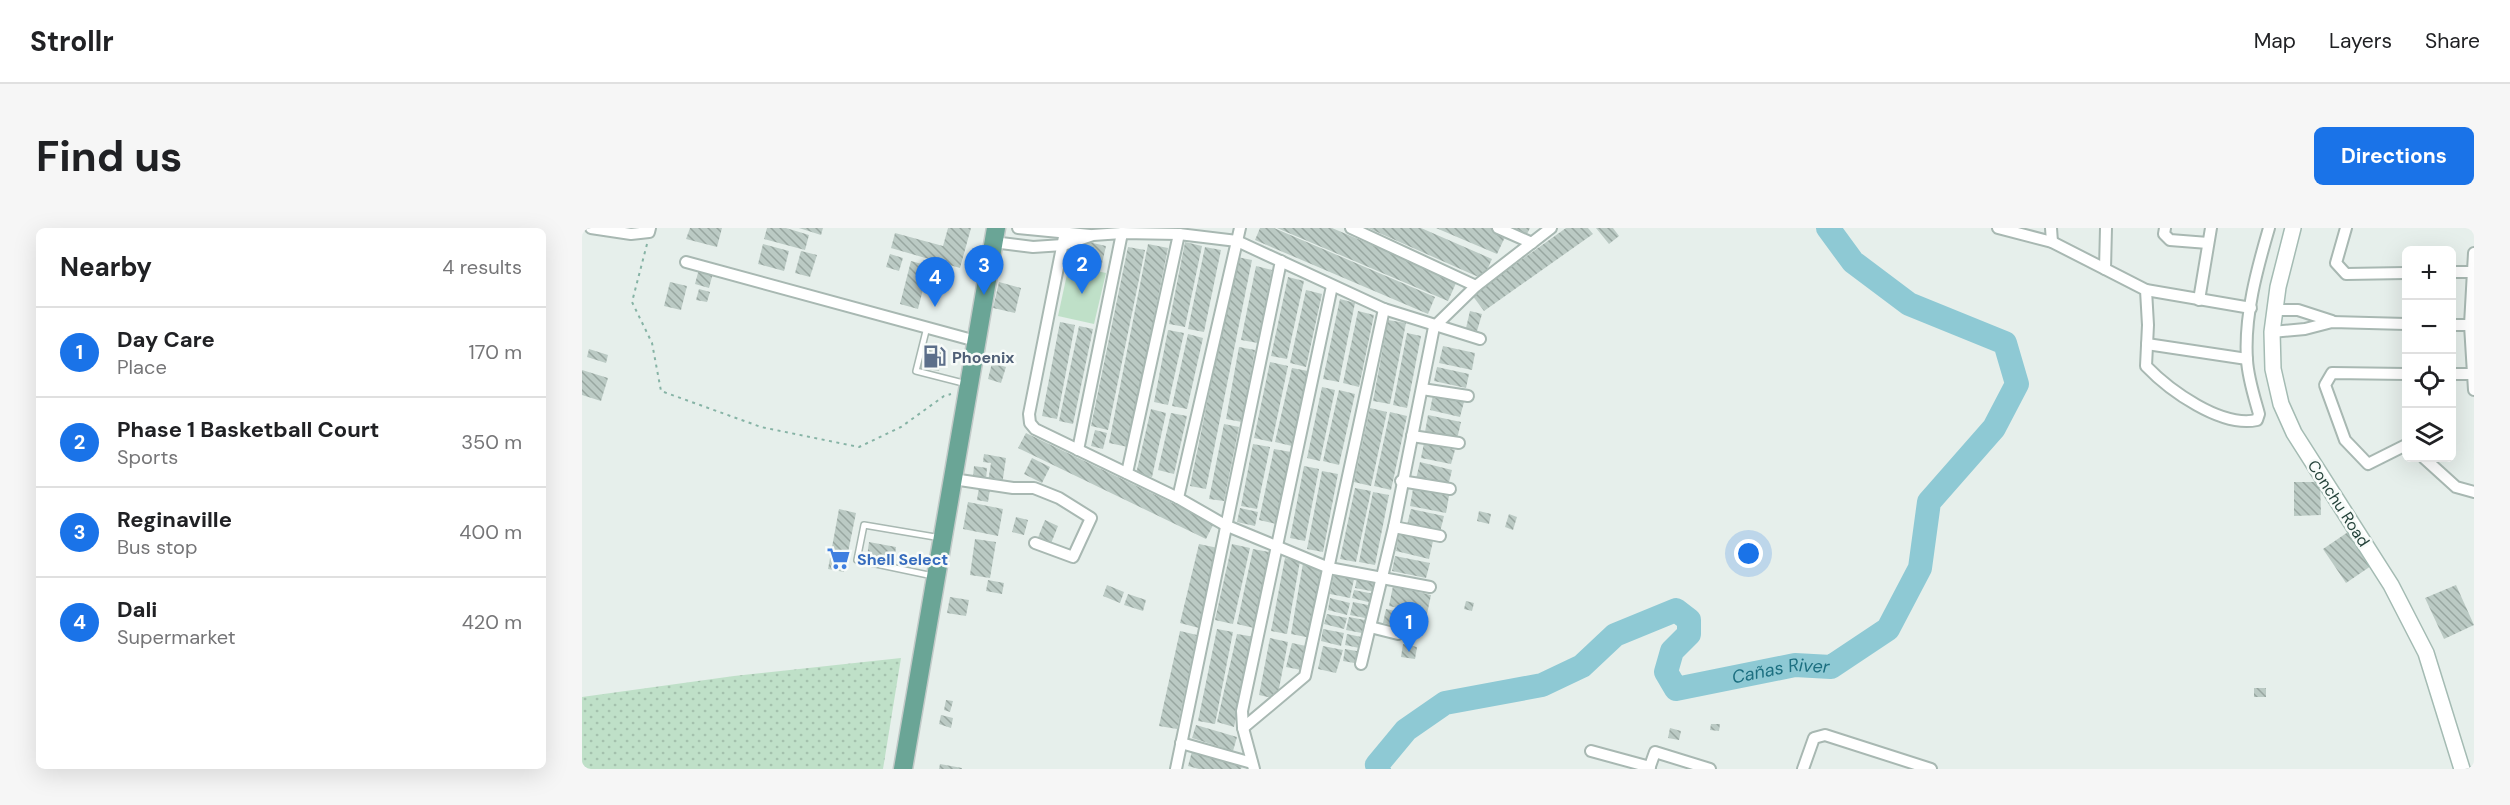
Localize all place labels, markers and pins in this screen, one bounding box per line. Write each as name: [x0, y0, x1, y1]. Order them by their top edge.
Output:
pin: 2: [1062, 244, 1102, 294]
pin: 3: [964, 245, 1004, 295]
pin: 4: [916, 257, 954, 307]
fuel station icon: Phoenix: [921, 344, 947, 370]
place label: Phoenix: [952, 347, 1015, 368]
supermarket icon: Shell Select: [826, 546, 852, 572]
place label: Shell Select: [857, 549, 948, 570]
pin: 1: [1390, 602, 1428, 652]

